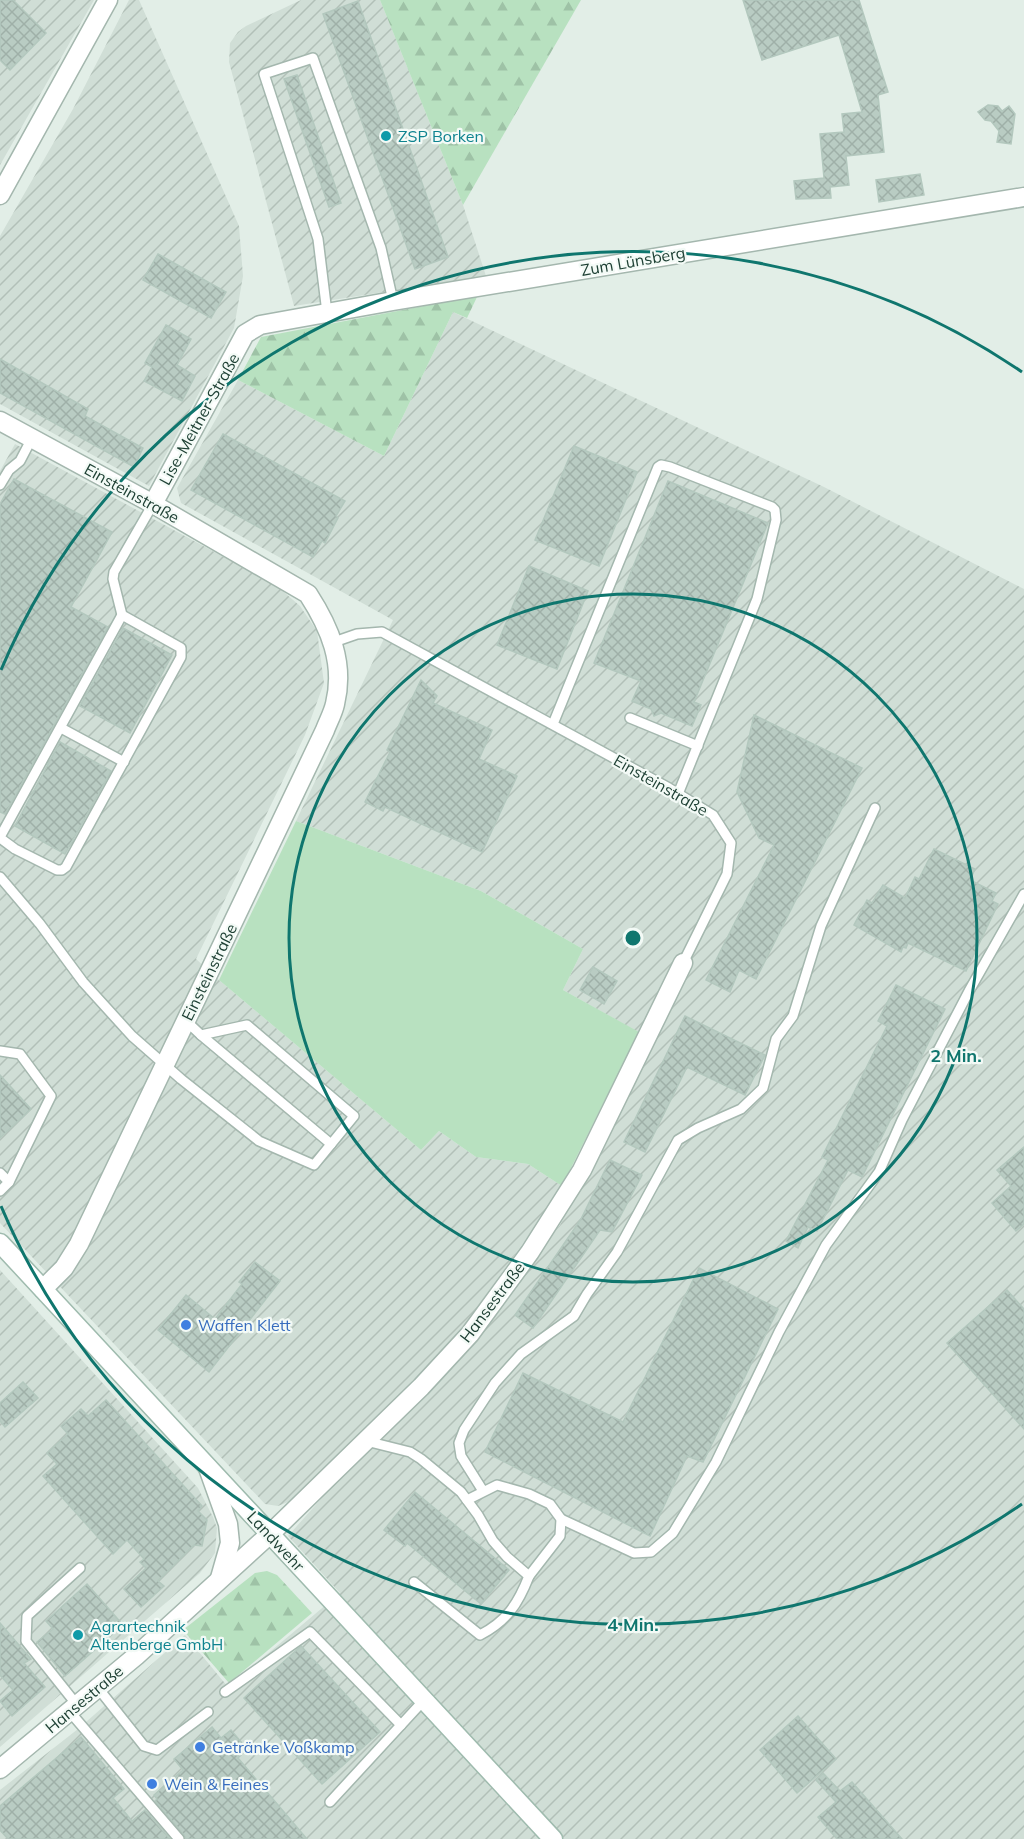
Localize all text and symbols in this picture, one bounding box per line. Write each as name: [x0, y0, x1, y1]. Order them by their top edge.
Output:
place label: ZSP Borken: [398, 126, 484, 146]
marker: ZSP Borken: [379, 129, 393, 143]
street label: Zum Lünsberg: [579, 242, 687, 280]
street label: Lise-Meitner-Straße: [154, 350, 244, 488]
street label: Einsteinstraße: [81, 459, 183, 527]
street label: Einsteinstraße: [610, 750, 712, 820]
street label: Einsteinstraße: [177, 920, 241, 1024]
centre of rings: [623, 928, 643, 948]
text: 2 Min.: [930, 1044, 982, 1067]
street label: Hansestraße: [455, 1258, 529, 1346]
place label: Waffen Klett: [198, 1315, 291, 1335]
marker: Waffen Klett: [179, 1318, 193, 1332]
street label: Landwehr: [243, 1507, 309, 1575]
text: 4 Min.: [607, 1613, 659, 1636]
place label: Agrartechnik Altenberge GmbH: [90, 1616, 223, 1654]
marker: Agrartechnik Altenberge GmbH: [71, 1628, 85, 1642]
street label: Hansestraße: [41, 1661, 127, 1737]
place label: Getränke Voßkamp: [212, 1737, 355, 1757]
marker: Getränke Voßkamp: [193, 1740, 207, 1754]
place label: Wein & Feines: [164, 1774, 269, 1794]
marker: Wein & Feines: [145, 1777, 159, 1791]

